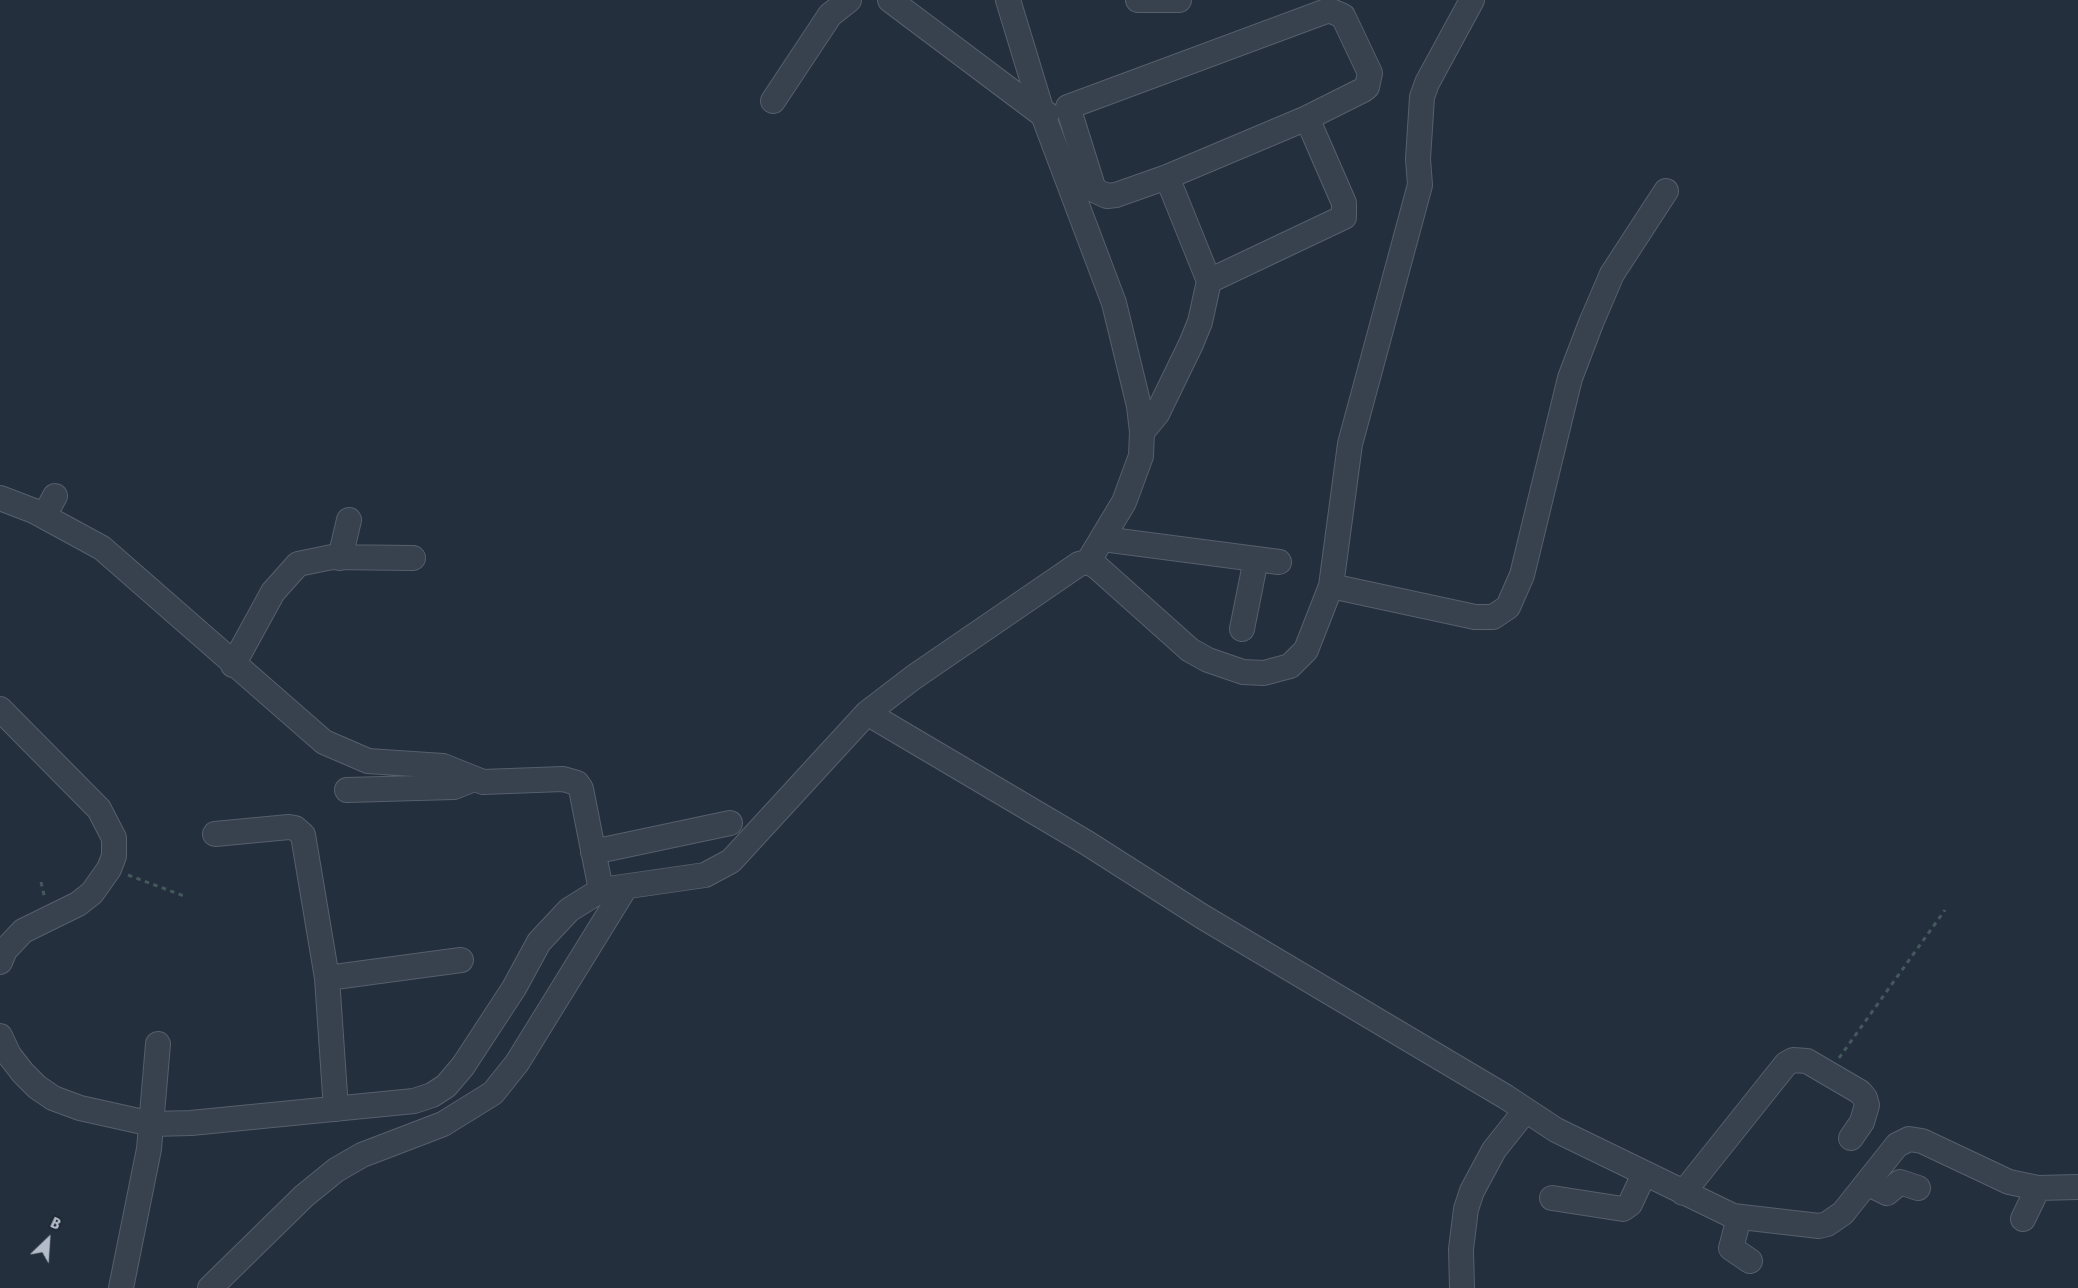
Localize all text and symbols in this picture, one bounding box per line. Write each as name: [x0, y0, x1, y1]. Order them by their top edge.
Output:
north arrow: [18, 1210, 78, 1270]
text: B: [48, 1213, 64, 1234]

